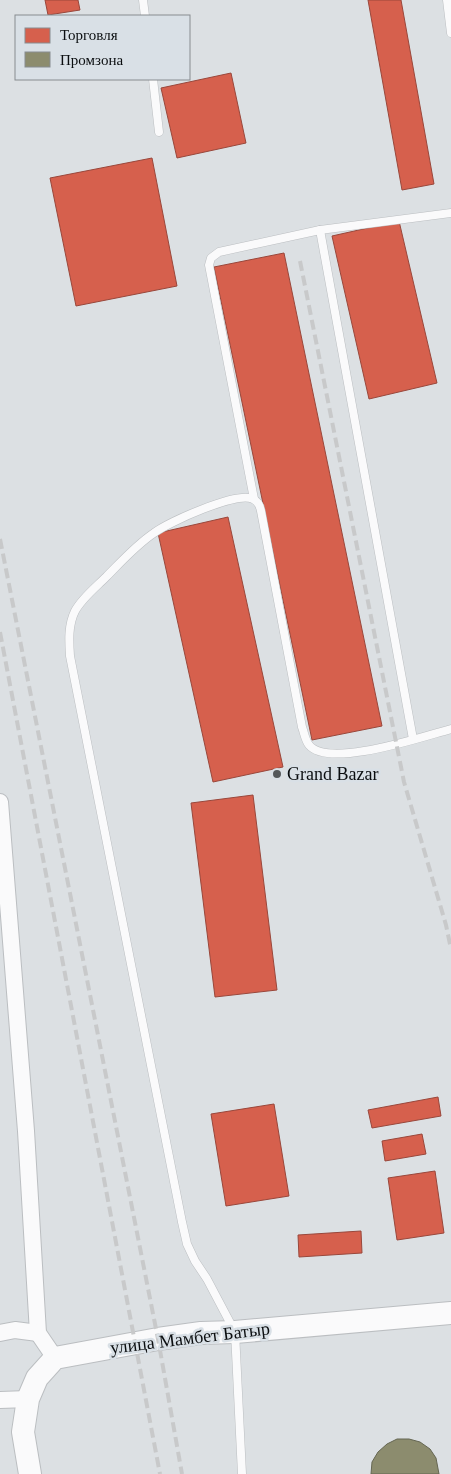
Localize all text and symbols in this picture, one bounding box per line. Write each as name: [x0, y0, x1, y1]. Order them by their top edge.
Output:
legend: [15, 15, 190, 80]
text: Торговля: [60, 27, 118, 43]
text: Промзона: [60, 52, 123, 68]
place label: Grand Bazar: [287, 764, 378, 784]
marker: Grand Bazar: [271, 768, 283, 780]
street label: улица Мамбет Батыр: [109, 1318, 271, 1358]

